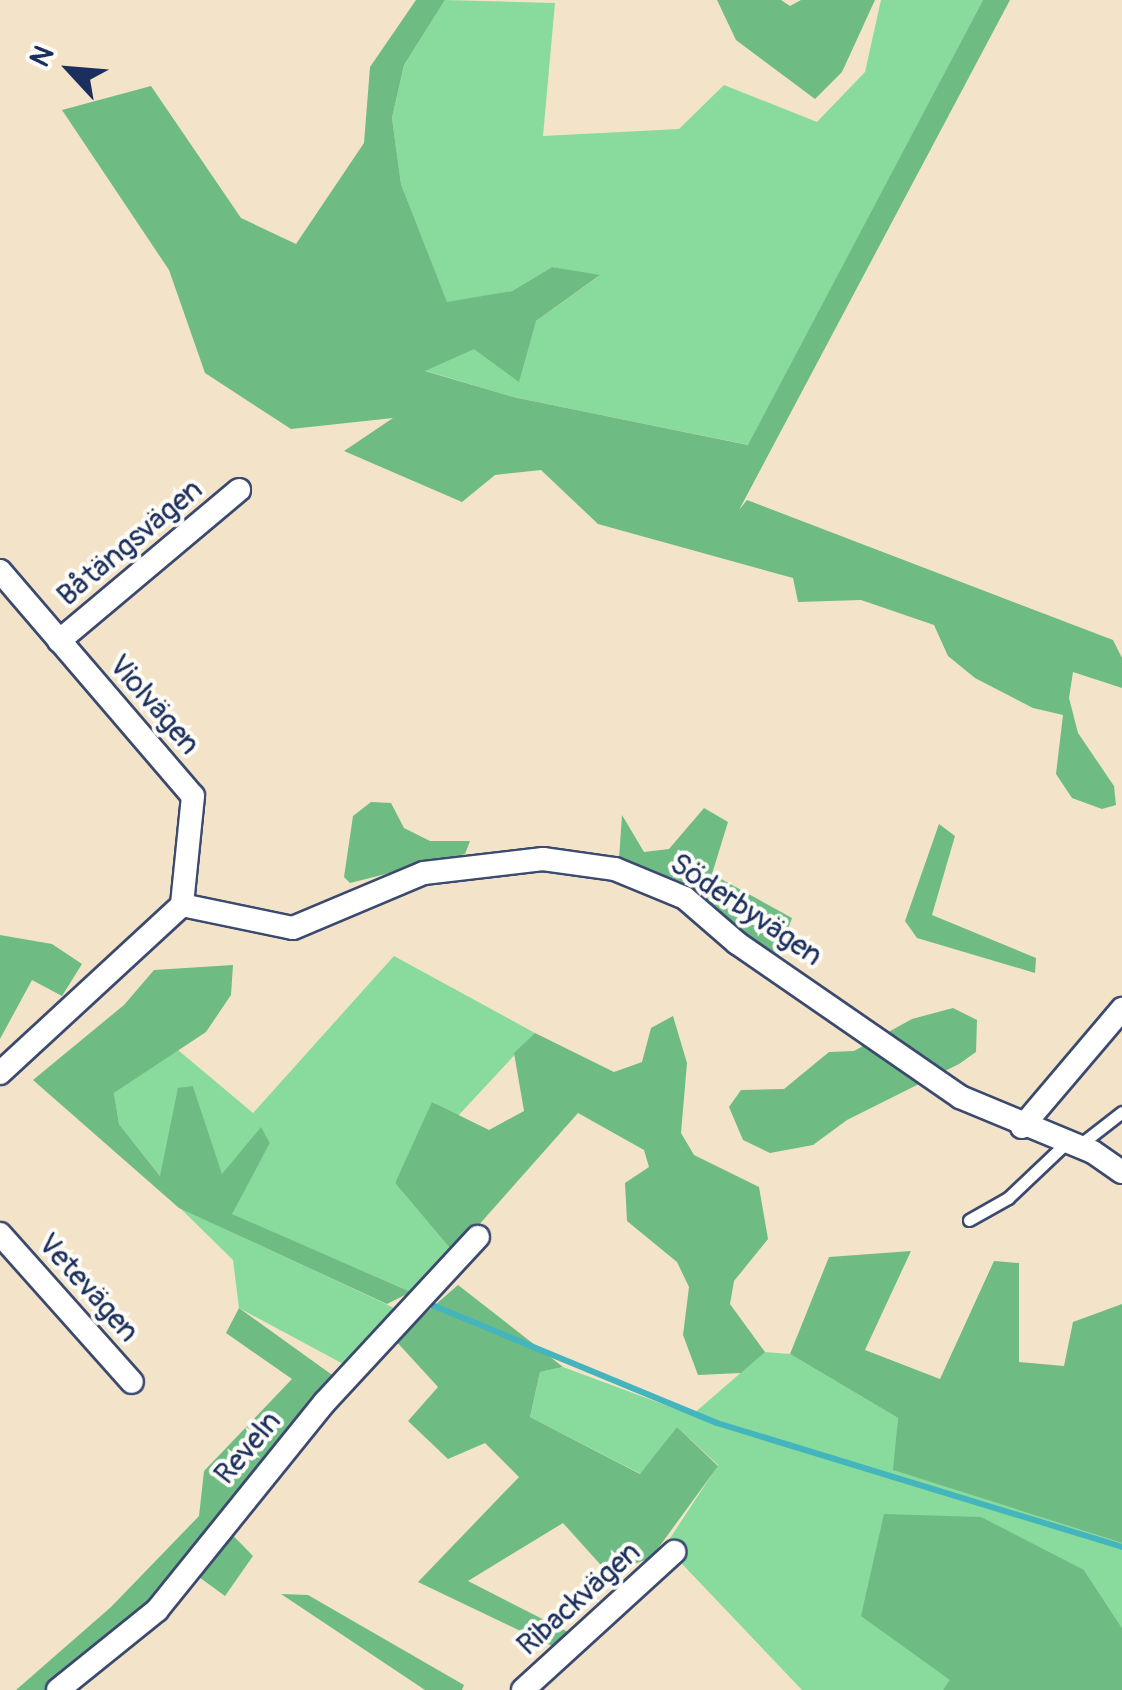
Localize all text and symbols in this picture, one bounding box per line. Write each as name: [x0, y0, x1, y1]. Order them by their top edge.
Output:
north arrow: [20, 20, 120, 120]
text: N: [23, 40, 62, 73]
street label: Båtängsvägen: [50, 472, 210, 614]
street label: Violvägen: [101, 648, 207, 762]
street label: Söderbyvägen: [663, 846, 829, 974]
street label: Vetevägen: [30, 1226, 146, 1350]
street label: Reveln: [207, 1404, 289, 1492]
street label: Ribackvägen: [510, 1534, 648, 1664]

